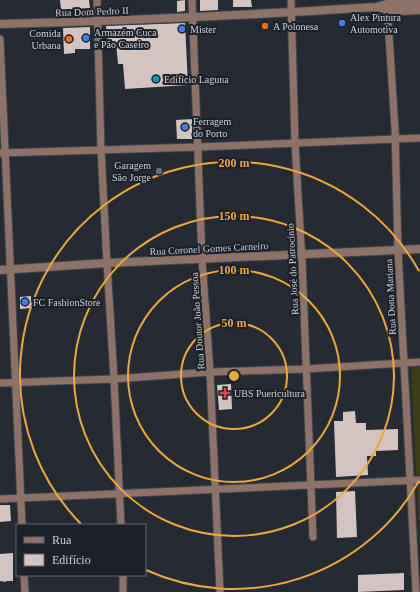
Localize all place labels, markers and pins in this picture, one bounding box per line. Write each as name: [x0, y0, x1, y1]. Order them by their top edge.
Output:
place label: Alex Pintura Automotiva: [350, 12, 401, 35]
marker: Alex Pintura Automotiva: [337, 18, 347, 28]
marker: A Polonesa: [260, 21, 270, 31]
place label: A Polonesa: [273, 21, 319, 32]
marker: Mister: [177, 24, 187, 34]
place label: Mister: [190, 24, 217, 35]
place label: Armazém Cuca e Pão Caseiro: [94, 27, 157, 50]
place label: Comida Urbana: [29, 28, 62, 51]
marker: Armazém Cuca e Pão Caseiro: [81, 33, 91, 43]
marker: Comida Urbana: [64, 34, 74, 44]
marker: Edifício Laguna: [151, 74, 161, 84]
place label: Edifício Laguna: [164, 74, 229, 85]
place label: Ferragem do Porto: [193, 116, 232, 139]
marker: Ferragem do Porto: [180, 122, 190, 132]
place label: Garagem São Jorge: [112, 160, 152, 183]
marker: Garagem São Jorge: [154, 166, 164, 176]
marker: FC FashionStore: [20, 297, 30, 307]
place label: FC FashionStore: [33, 297, 101, 308]
centre of rings: [227, 369, 241, 383]
marker: UBS Puericultura: [219, 387, 231, 399]
place label: UBS Puericultura: [234, 388, 305, 399]

